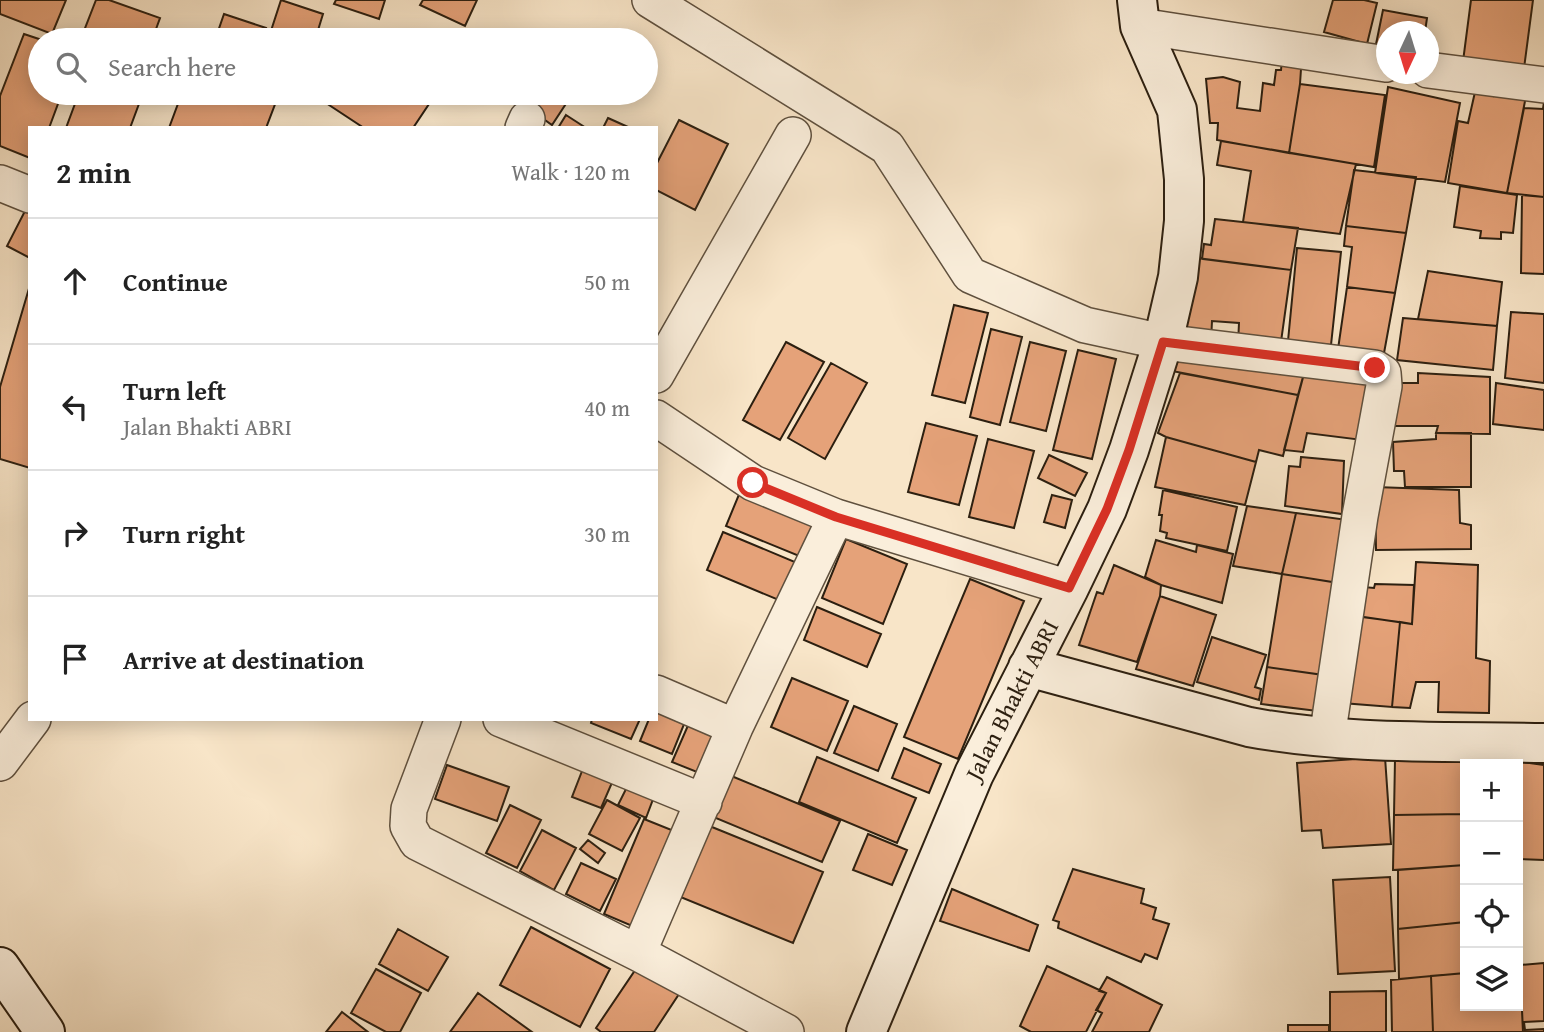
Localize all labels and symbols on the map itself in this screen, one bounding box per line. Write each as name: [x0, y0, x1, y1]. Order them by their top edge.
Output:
north arrow: [1376, 21, 1439, 84]
route end: [1359, 352, 1390, 383]
route start: [737, 467, 768, 498]
street label: Jalan Bhakti ABRI: [955, 613, 1067, 789]

